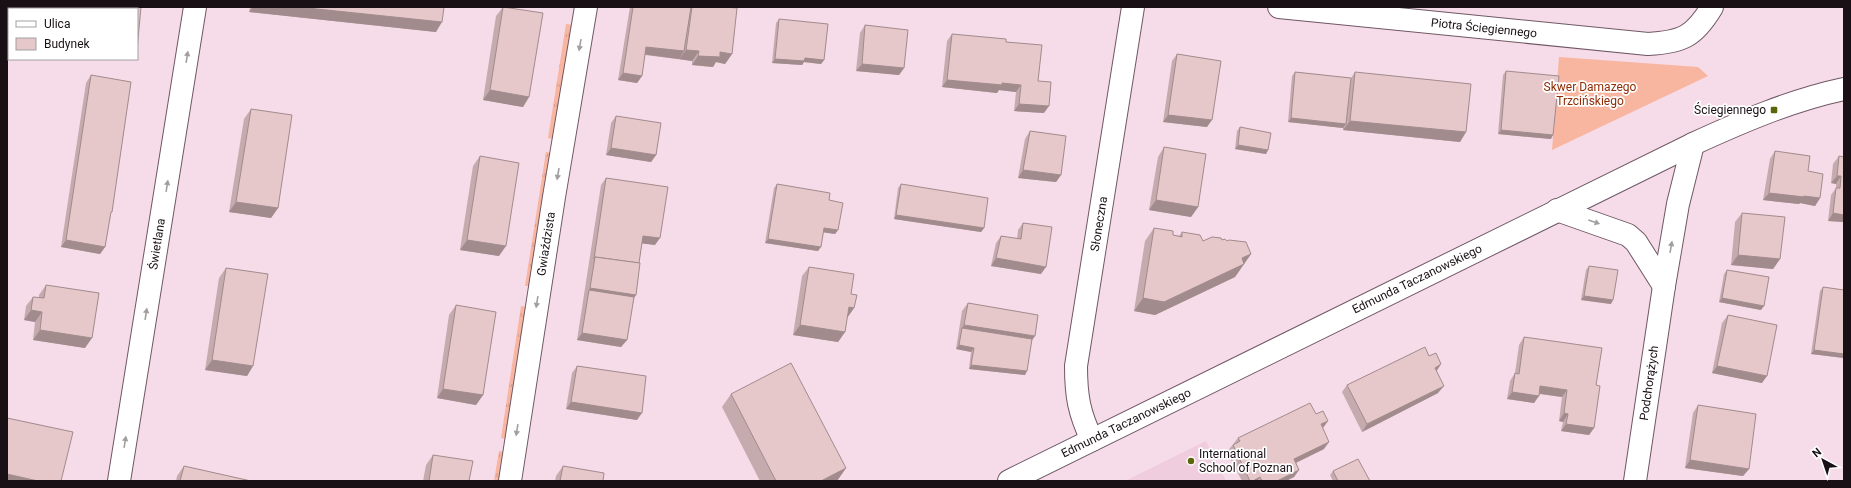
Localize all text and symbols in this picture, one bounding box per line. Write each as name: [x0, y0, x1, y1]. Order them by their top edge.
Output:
legend: [8, 8, 138, 60]
street label: Piotra Ściegiennego: [1430, 14, 1538, 41]
text: Ulica: [44, 17, 70, 31]
text: Budynek: [44, 37, 91, 51]
one-way arrow: [577, 39, 583, 52]
one-way arrow: [184, 51, 190, 64]
park label: Skwer Damazego Trzcińskiego: [1544, 80, 1637, 108]
place label: Ściegiennego: [1694, 102, 1766, 117]
marker: Ściegiennego: [1769, 105, 1779, 115]
one-way arrow: [555, 167, 561, 180]
one-way arrow: [164, 180, 170, 192]
street label: Słoneczna: [1088, 195, 1110, 253]
street label: Gwiaździsta: [534, 211, 558, 277]
street label: Świetlana: [145, 217, 168, 271]
one-way arrow: [1589, 220, 1601, 226]
street label: Edmunda Taczanowskiego: [1350, 241, 1484, 317]
one-way arrow: [1668, 241, 1674, 253]
one-way arrow: [534, 296, 540, 308]
one-way arrow: [143, 308, 149, 320]
street label: Podchorążych: [1637, 345, 1661, 421]
street label: Edmunda Taczanowskiego: [1059, 385, 1193, 461]
one-way arrow: [514, 424, 520, 436]
one-way arrow: [122, 436, 128, 449]
north arrow: [1803, 440, 1843, 480]
text: N: [1810, 445, 1824, 460]
place label: International School of Poznan: [1199, 447, 1293, 475]
marker: International School of Poznan: [1186, 456, 1196, 466]

